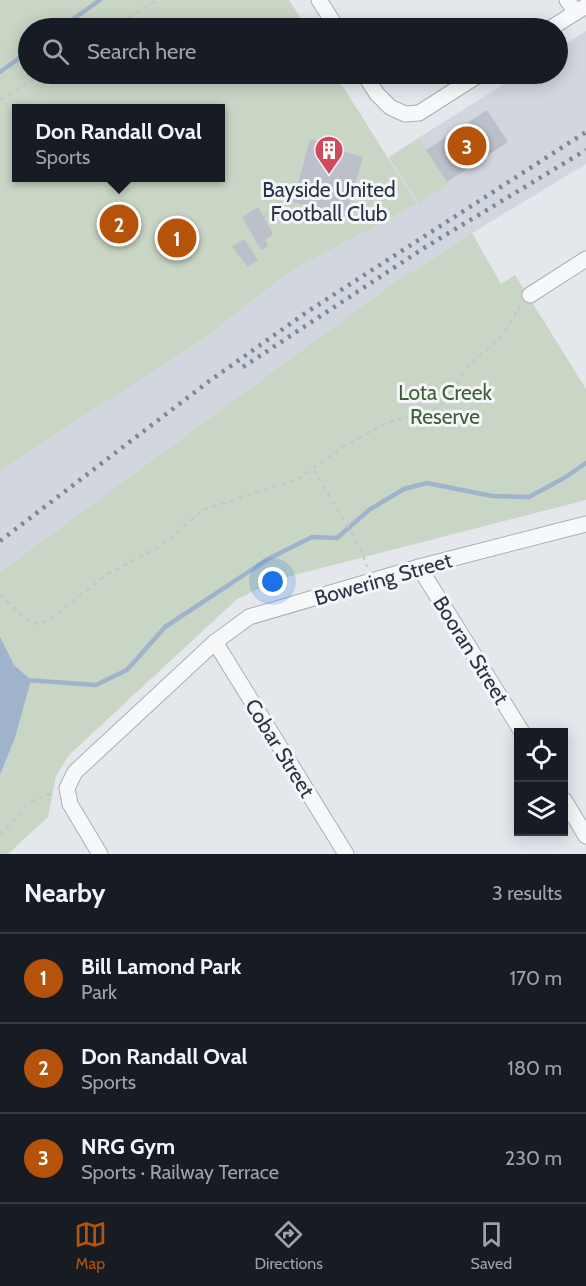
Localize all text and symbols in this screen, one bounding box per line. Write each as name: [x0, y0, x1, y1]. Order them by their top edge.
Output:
search box: [18, 18, 568, 84]
icon: search: [39, 35, 72, 68]
text: Search here: [87, 38, 196, 65]
popup: [12, 104, 225, 182]
text: Don Randall Oval: [35, 118, 202, 145]
pin: 3: [448, 124, 486, 168]
building icon: Bayside United Football Club: [313, 134, 345, 176]
text: Sports: [35, 145, 90, 169]
place label: Bayside United Football Club: [262, 177, 396, 226]
pin: 2: [100, 202, 138, 246]
pin: 1: [158, 216, 196, 260]
park label: Lota Creek Reserve: [398, 380, 492, 429]
street label: Bowering Street: [311, 547, 455, 611]
your location: [258, 567, 287, 596]
street label: Booran Street: [428, 591, 514, 709]
street label: Cobar Street: [240, 694, 320, 802]
map controls: [514, 728, 568, 836]
button: locate: [514, 728, 568, 782]
button: layers: [514, 782, 568, 836]
text: Nearby: [24, 877, 105, 909]
text: 3 results: [492, 881, 562, 905]
text: Bill Lamond Park: [81, 953, 241, 980]
text: 1: [40, 966, 47, 990]
text: 170 m: [510, 966, 562, 990]
text: Park: [81, 980, 117, 1004]
text: Don Randall Oval: [81, 1043, 247, 1070]
text: 2: [38, 1056, 49, 1080]
text: 180 m: [507, 1056, 562, 1080]
text: Sports: [81, 1070, 136, 1094]
text: NRG Gym: [81, 1133, 175, 1160]
text: 3: [38, 1146, 49, 1170]
text: 230 m: [505, 1146, 562, 1170]
text: Sports · Railway Terrace: [81, 1160, 279, 1184]
tab: Map: [74, 1218, 107, 1273]
tab: Directions: [255, 1218, 323, 1273]
tab: Saved: [471, 1218, 512, 1273]

